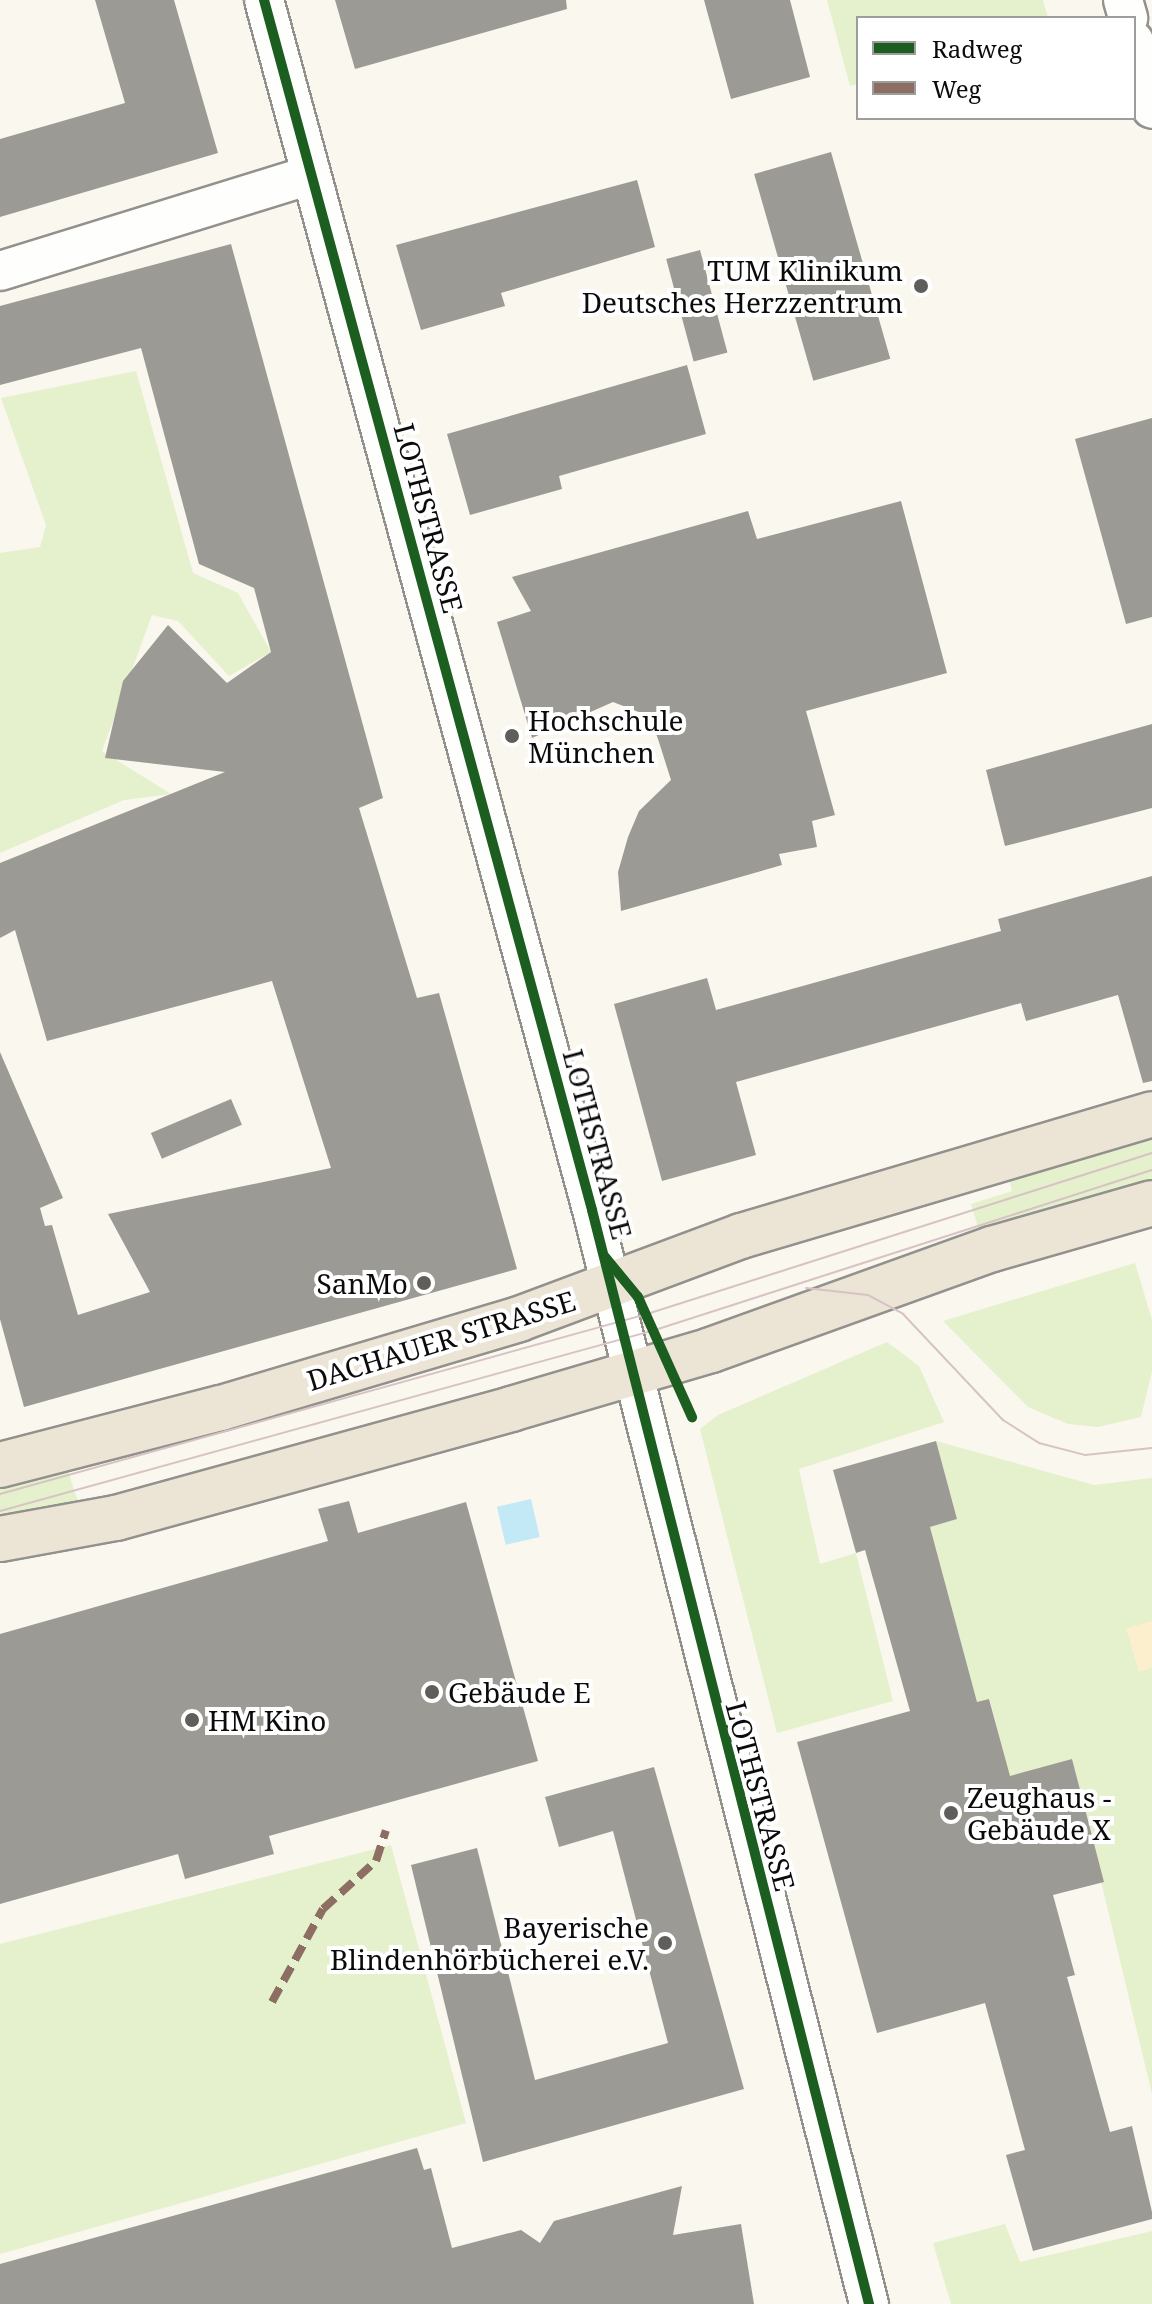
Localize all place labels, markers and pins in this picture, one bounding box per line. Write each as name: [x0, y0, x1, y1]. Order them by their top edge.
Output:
place label: TUM Klinikum Deutsches Herzzentrum: [582, 253, 903, 319]
marker: TUM Klinikum Deutsches Herzzentrum: [910, 275, 932, 297]
place label: Hochschule München: [528, 703, 684, 769]
marker: Hochschule München: [503, 727, 521, 745]
place label: SanMo: [317, 1266, 408, 1300]
marker: SanMo: [415, 1274, 433, 1292]
place label: Gebäude E: [448, 1675, 591, 1709]
marker: Gebäude E: [423, 1683, 441, 1701]
place label: HM Kino: [208, 1703, 327, 1737]
marker: HM Kino: [183, 1711, 201, 1729]
place label: Zeughaus - Gebäude X: [967, 1780, 1111, 1846]
marker: Zeughaus - Gebäude X: [942, 1804, 960, 1822]
place label: Bayerische Blindenhörbücherei e.V.: [330, 1910, 649, 1976]
marker: Bayerische Blindenhörbücherei e.V.: [656, 1934, 674, 1952]

